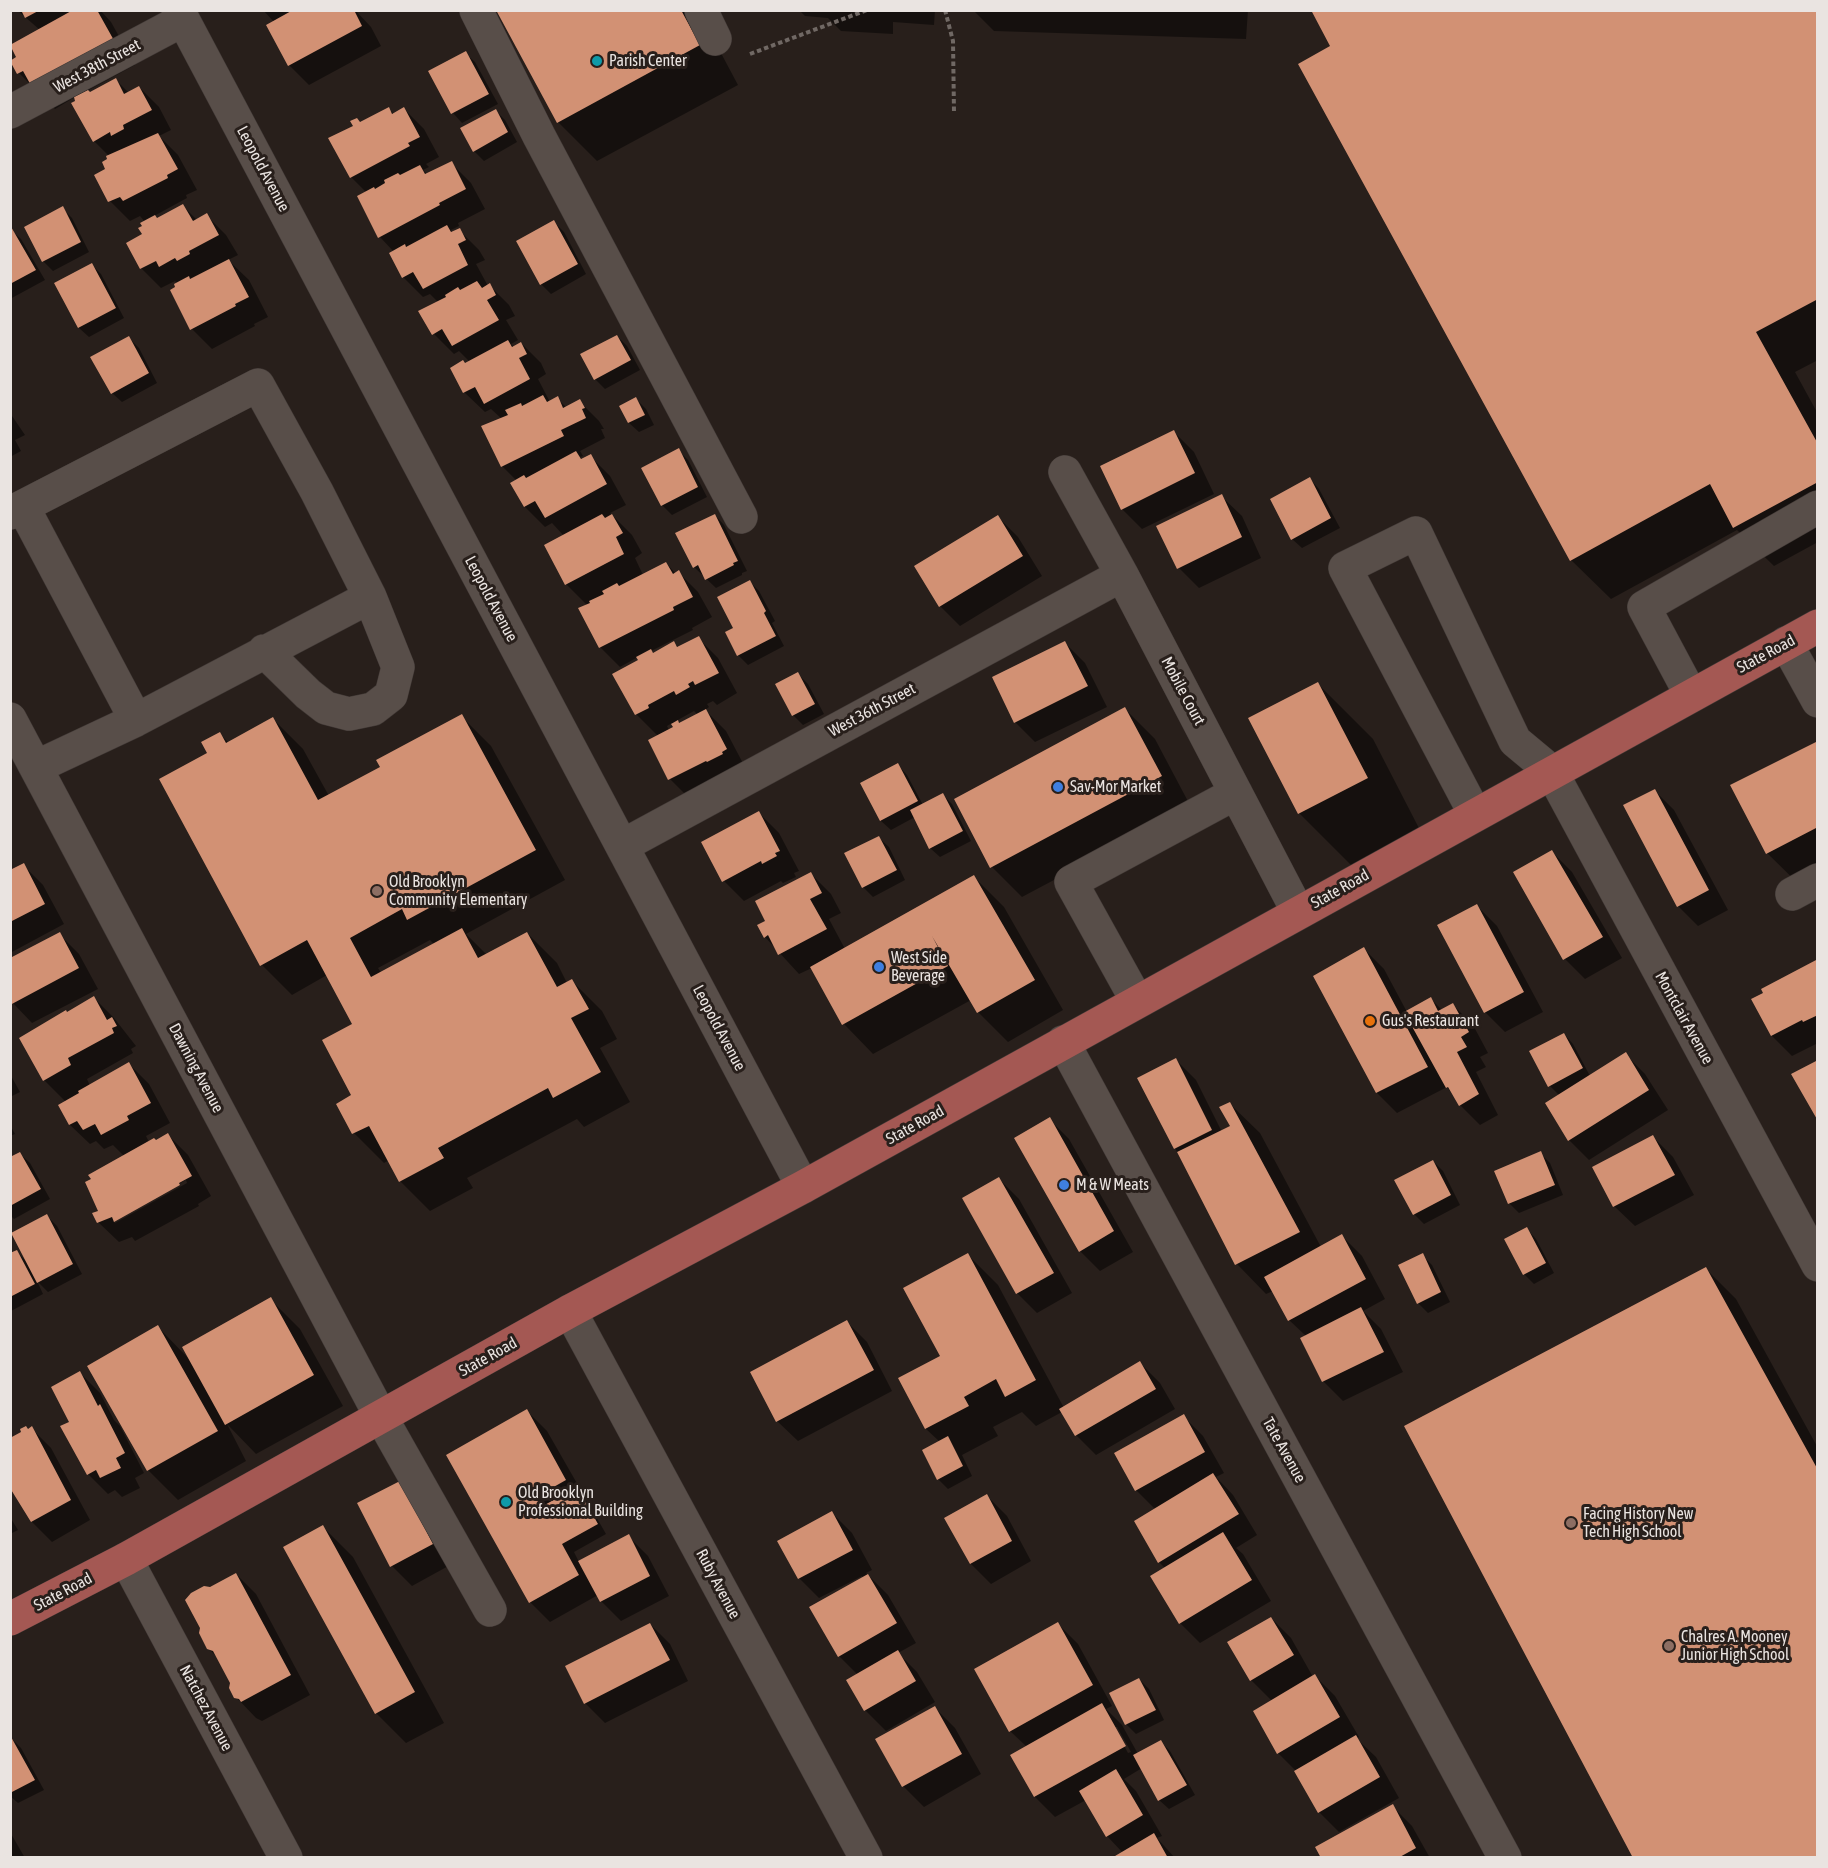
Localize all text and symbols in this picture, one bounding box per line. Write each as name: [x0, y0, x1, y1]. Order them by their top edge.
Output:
street label: West 38th Street: [50, 35, 144, 97]
place label: Parish Center: [609, 51, 687, 71]
marker: Parish Center: [590, 54, 604, 68]
street label: Leopold Avenue: [232, 123, 294, 215]
street label: Leopold Avenue: [460, 553, 522, 645]
street label: State Road: [1734, 631, 1798, 677]
street label: Mobile Court: [1157, 654, 1209, 728]
street label: West 36th Street: [825, 679, 919, 741]
place label: Sav-Mor Market: [1070, 777, 1161, 797]
marker: Sav-Mor Market: [1051, 780, 1065, 794]
street label: State Road: [1308, 865, 1372, 913]
place label: Old Brooklyn Community Elementary: [389, 872, 527, 910]
marker: Old Brooklyn Community Elementary: [370, 884, 384, 898]
place label: West Side Beverage: [891, 948, 947, 986]
marker: West Side Beverage: [872, 960, 886, 974]
street label: Montclair Avenue: [1651, 968, 1717, 1068]
street label: Leopold Avenue: [688, 982, 750, 1074]
place label: Gus's Restaurant: [1382, 1011, 1479, 1031]
marker: Gus's Restaurant: [1363, 1014, 1377, 1028]
street label: Dawning Avenue: [164, 1020, 228, 1116]
street label: State Road: [883, 1101, 947, 1149]
place label: M & W Meats: [1076, 1175, 1149, 1195]
marker: M & W Meats: [1057, 1178, 1071, 1192]
street label: State Road: [456, 1333, 520, 1381]
street label: Tate Avenue: [1258, 1414, 1310, 1486]
place label: Old Brooklyn Professional Building: [518, 1483, 643, 1521]
marker: Old Brooklyn Professional Building: [499, 1495, 513, 1509]
place label: Facing History New Tech High School: [1583, 1504, 1693, 1542]
marker: Facing History New Tech High School: [1564, 1516, 1578, 1530]
street label: Ruby Avenue: [692, 1546, 744, 1622]
street label: State Road: [31, 1569, 95, 1615]
place label: Chalres A. Mooney Junior High School: [1681, 1627, 1789, 1665]
marker: Chalres A. Mooney Junior High School: [1662, 1639, 1676, 1653]
street label: Natchez Avenue: [175, 1662, 237, 1754]

